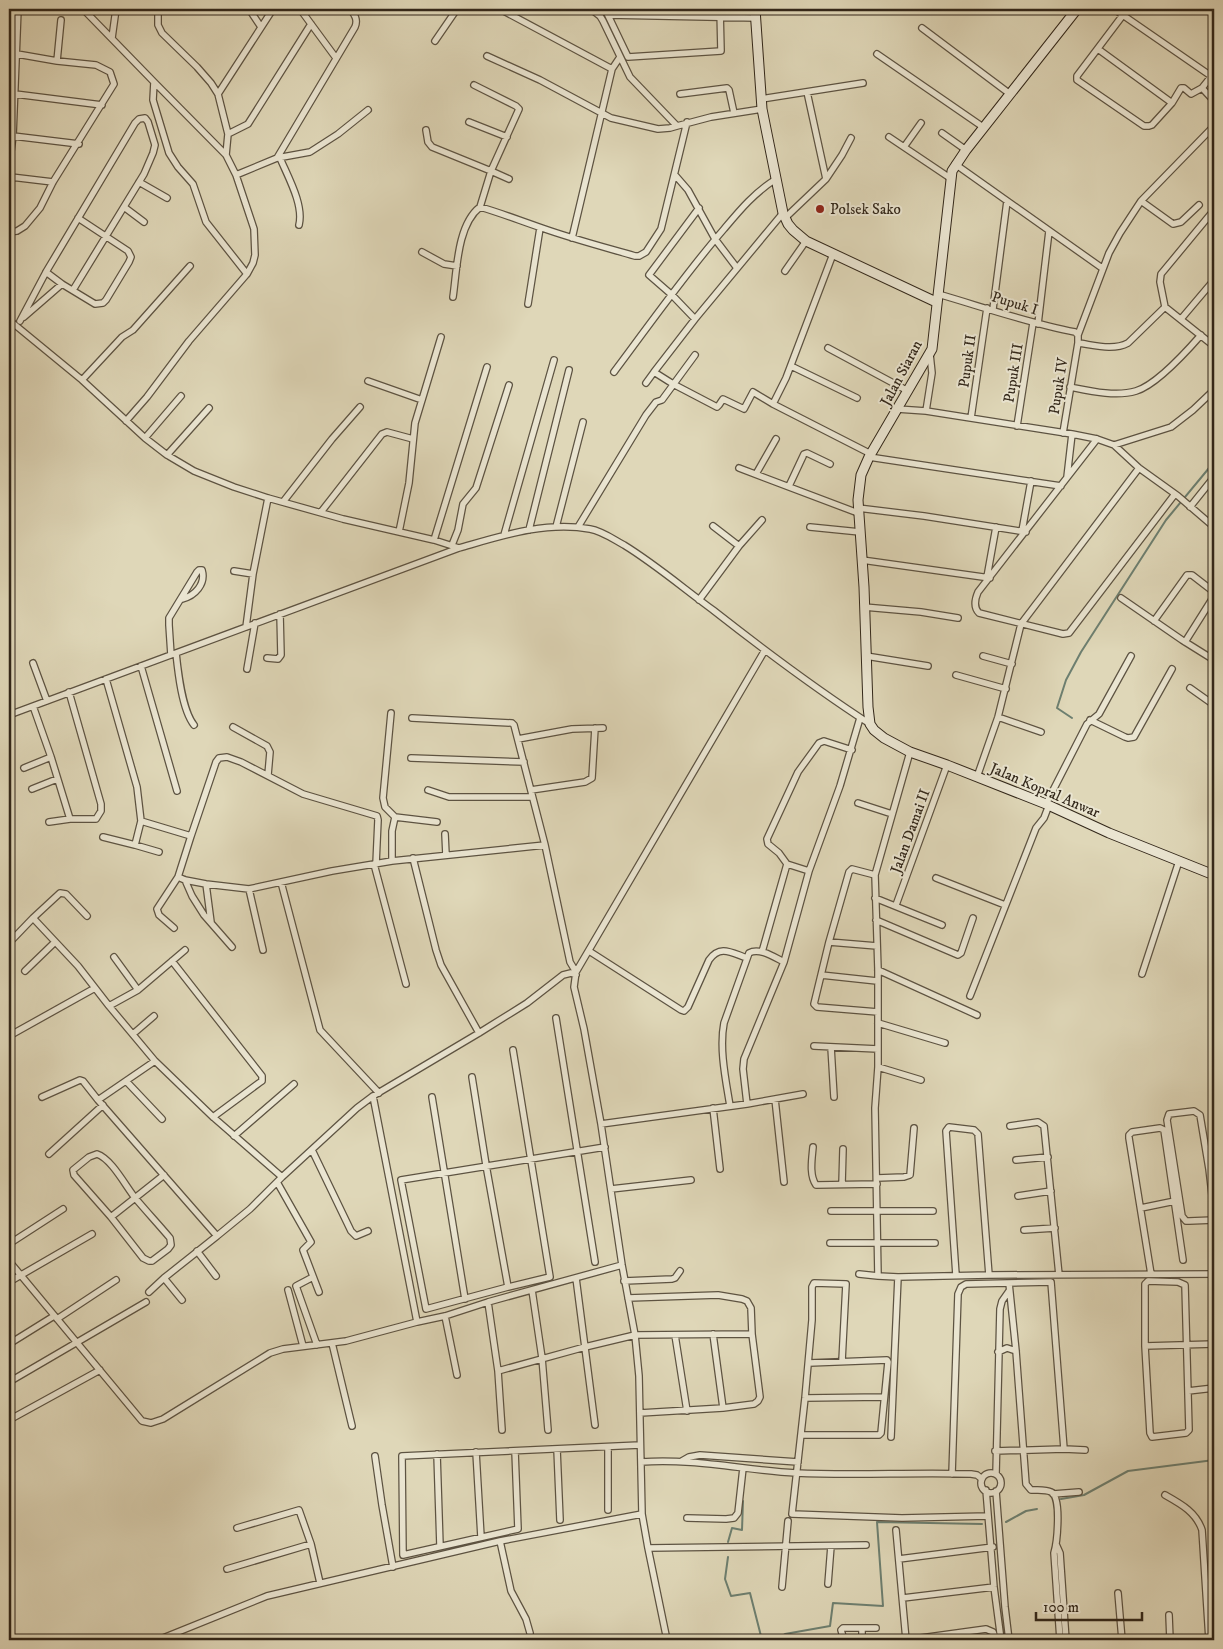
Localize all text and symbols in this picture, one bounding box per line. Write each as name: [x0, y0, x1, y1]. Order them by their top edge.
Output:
place label: Polsek Sako: [830, 200, 901, 219]
marker: Polsek Sako: [814, 203, 826, 215]
street label: Pupuk I: [989, 287, 1040, 320]
street label: Pupuk II: [954, 333, 981, 389]
street label: Jalan Siaran: [875, 337, 927, 411]
street label: Pupuk III: [999, 342, 1028, 404]
street label: Pupuk IV: [1045, 356, 1072, 416]
street label: Jalan Kopral Anwar: [985, 758, 1103, 822]
street label: Jalan Damai II: [886, 786, 935, 878]
scale bar: [1036, 1589, 1142, 1621]
text: 100 m: [1043, 1598, 1079, 1617]

